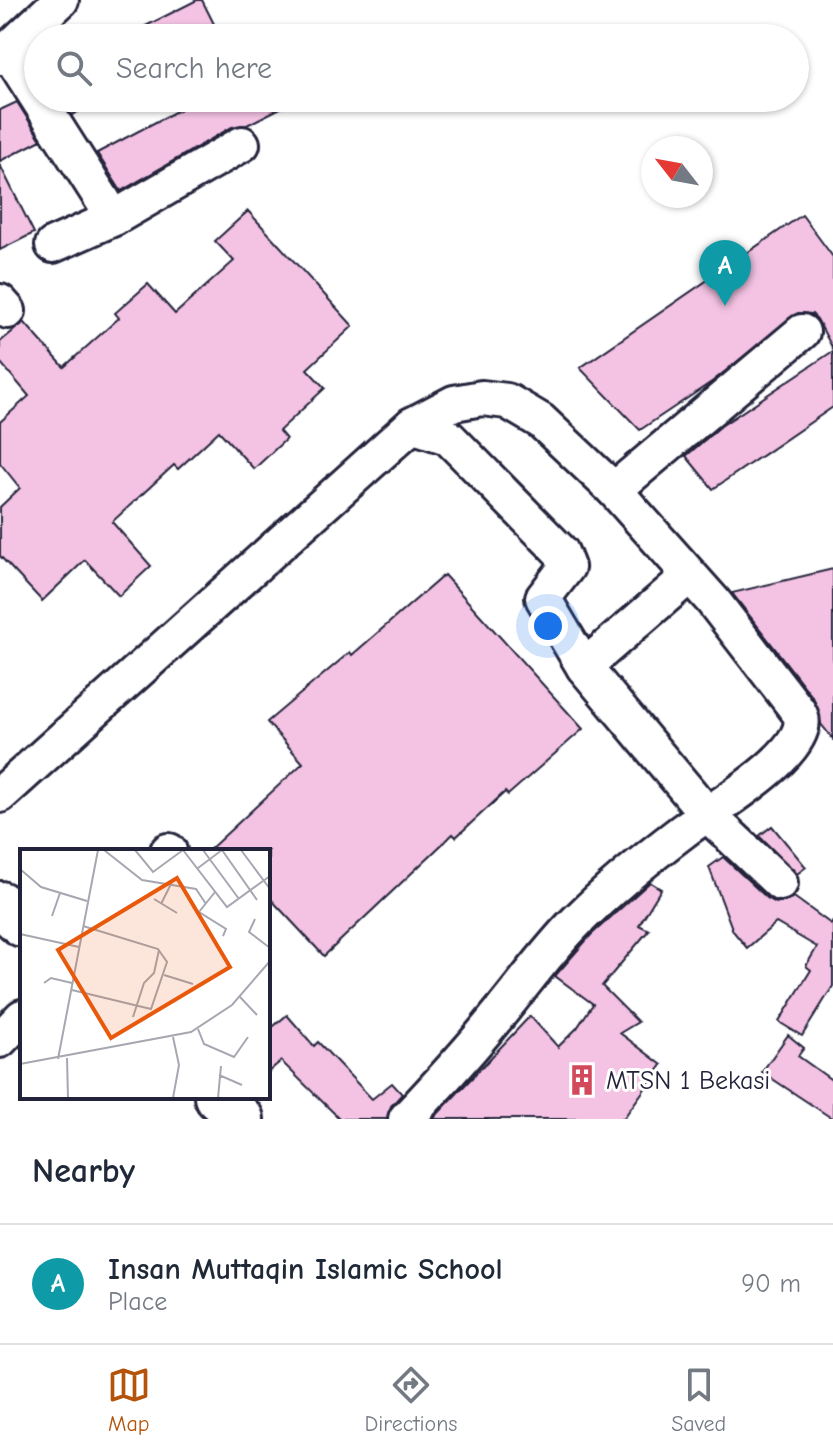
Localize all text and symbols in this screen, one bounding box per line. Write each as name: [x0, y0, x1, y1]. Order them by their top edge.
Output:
search box: [24, 24, 809, 112]
icon: search: [52, 46, 96, 90]
text: Search here: [116, 51, 272, 86]
north arrow: [641, 136, 713, 208]
pin: A: [699, 240, 751, 306]
your location: [528, 606, 568, 646]
inset map: [20, 849, 270, 1099]
building icon: MTSN 1 Bekasi: [565, 1063, 599, 1097]
place label: MTSN 1 Bekasi: [606, 1066, 770, 1096]
text: Nearby: [32, 1151, 135, 1191]
text: Insan Muttaqin Islamic School: [108, 1252, 503, 1287]
text: A: [51, 1269, 65, 1299]
text: 90 m: [741, 1269, 801, 1299]
text: Place: [108, 1287, 167, 1317]
tab: Map: [107, 1363, 151, 1437]
tab: Directions: [365, 1363, 458, 1437]
tab: Saved: [671, 1363, 726, 1437]

